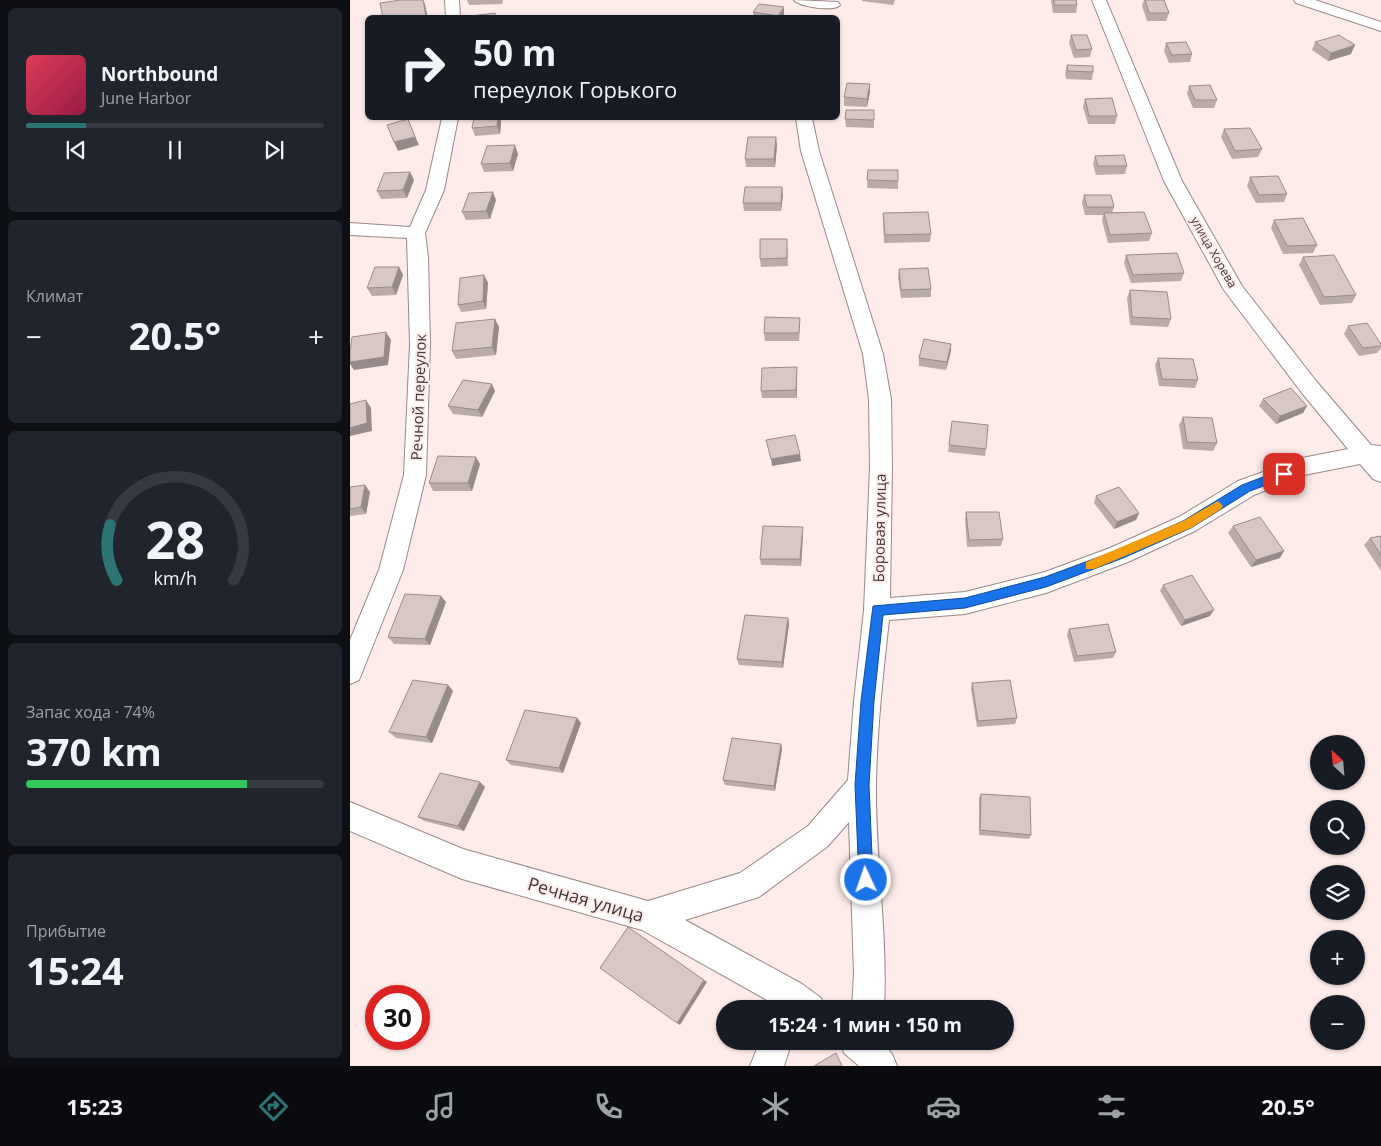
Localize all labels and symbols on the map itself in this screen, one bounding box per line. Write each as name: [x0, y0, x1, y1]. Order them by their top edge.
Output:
street label: улица Хорева: [1187, 213, 1241, 291]
street label: Речной переулок: [406, 333, 430, 461]
pin: [1263, 453, 1305, 495]
street label: Боровая улица: [868, 473, 890, 583]
north arrow: [1310, 735, 1365, 790]
position arrow: [839, 853, 891, 905]
street label: Речная улица: [525, 871, 647, 927]
speed limit sign: 30: [365, 985, 430, 1050]

